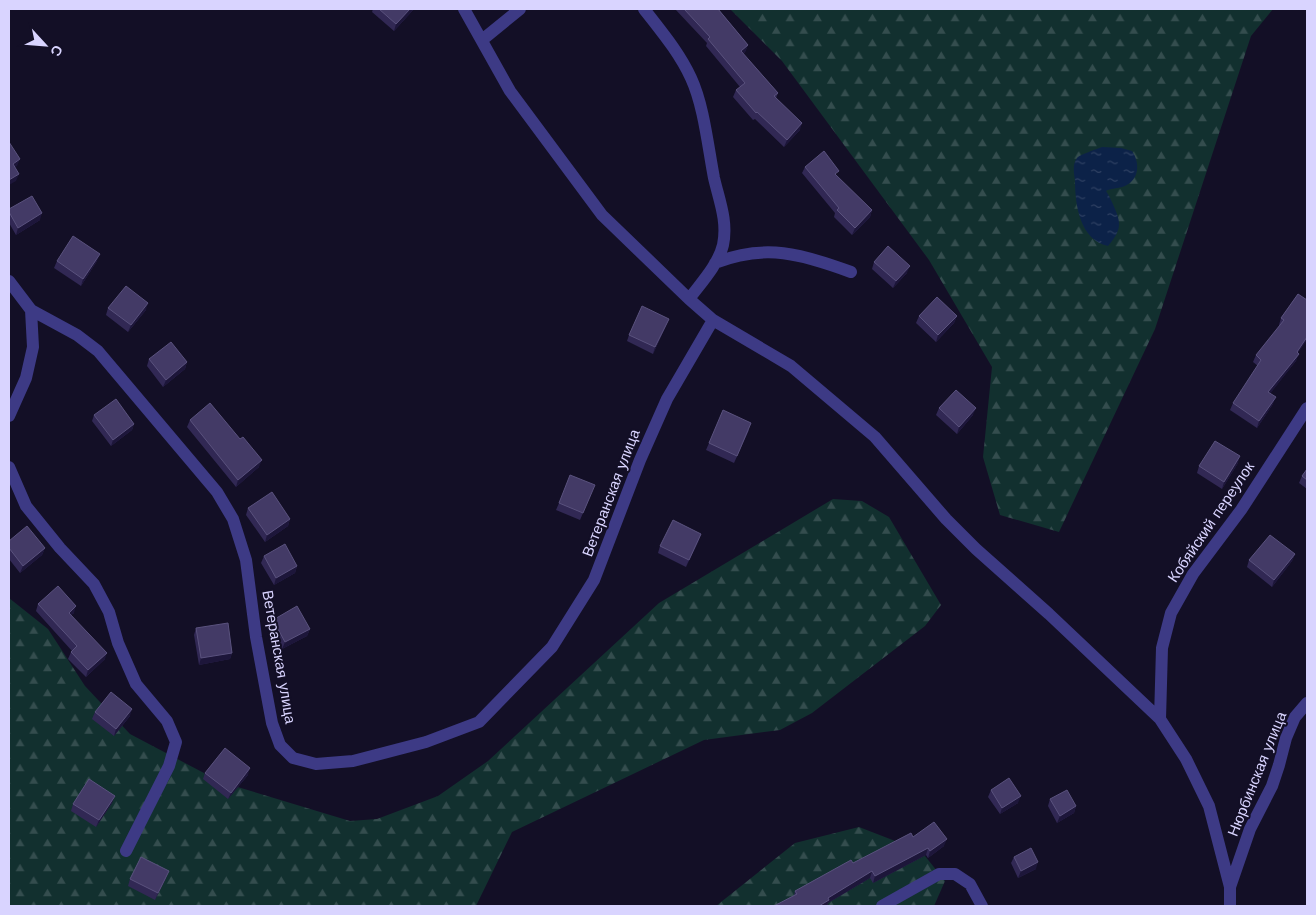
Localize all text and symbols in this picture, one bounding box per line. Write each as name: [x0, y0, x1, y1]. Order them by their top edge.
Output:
north arrow: [20, 20, 70, 70]
text: С: [47, 43, 66, 59]
street label: Ветеранская улица: [578, 426, 644, 559]
street label: Кобяйский переулок: [1164, 458, 1258, 586]
street label: Ветеранская улица: [258, 589, 300, 726]
street label: Нюрбинская улица: [1224, 708, 1290, 839]

